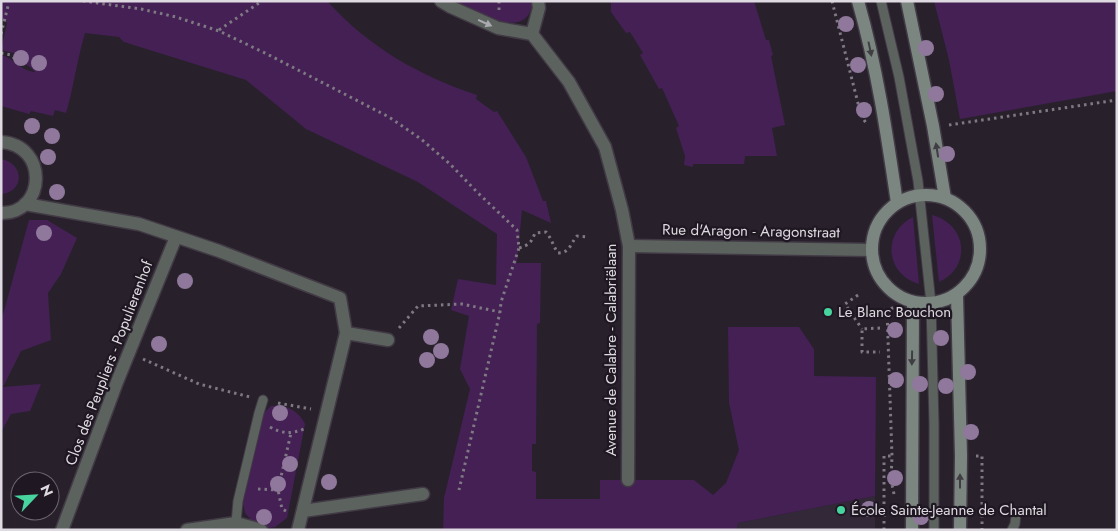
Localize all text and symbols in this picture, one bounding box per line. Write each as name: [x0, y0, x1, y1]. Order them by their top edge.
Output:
one-way arrow: [478, 19, 492, 27]
one-way arrow: [866, 41, 874, 57]
one-way arrow: [933, 142, 941, 158]
street label: Rue d'Aragon - Aragonstraat: [662, 218, 840, 244]
street label: Avenue de Calabre - Calabriëlaan: [600, 244, 622, 456]
street label: Clos des Peupliers - Populierenhof: [60, 257, 159, 469]
place label: Le Blanc Bouchon: [838, 301, 951, 323]
marker: Le Blanc Bouchon: [822, 306, 834, 318]
one-way arrow: [908, 350, 916, 366]
north arrow: [10, 471, 60, 521]
one-way arrow: [956, 473, 964, 489]
text: N: [35, 481, 58, 500]
place label: École Sainte-Jeanne de Chantal: [851, 499, 1047, 521]
marker: École Sainte-Jeanne de Chantal: [835, 504, 847, 516]

